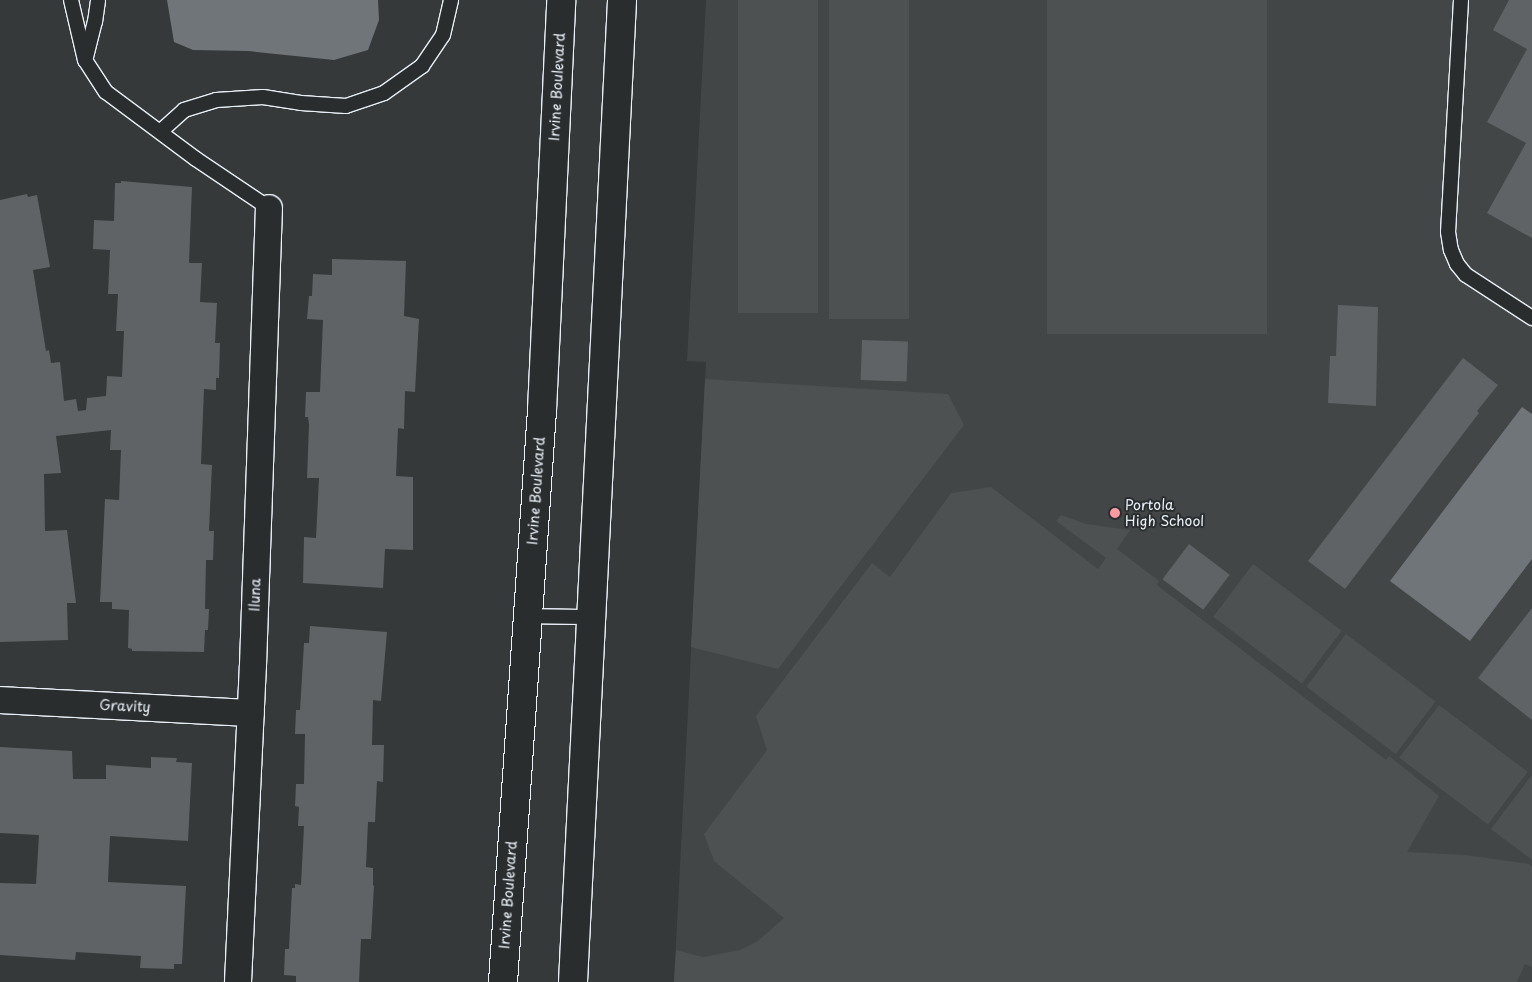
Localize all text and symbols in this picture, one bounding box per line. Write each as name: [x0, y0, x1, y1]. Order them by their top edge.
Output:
street label: Irvine Boulevard: [546, 32, 568, 142]
street label: Irvine Boulevard: [524, 436, 548, 546]
place label: Portola High School: [1125, 497, 1205, 530]
marker: Portola High School: [1109, 507, 1121, 519]
street label: Iluna: [246, 578, 264, 612]
street label: Gravity: [99, 696, 151, 716]
street label: Irvine Boulevard: [496, 840, 520, 950]

